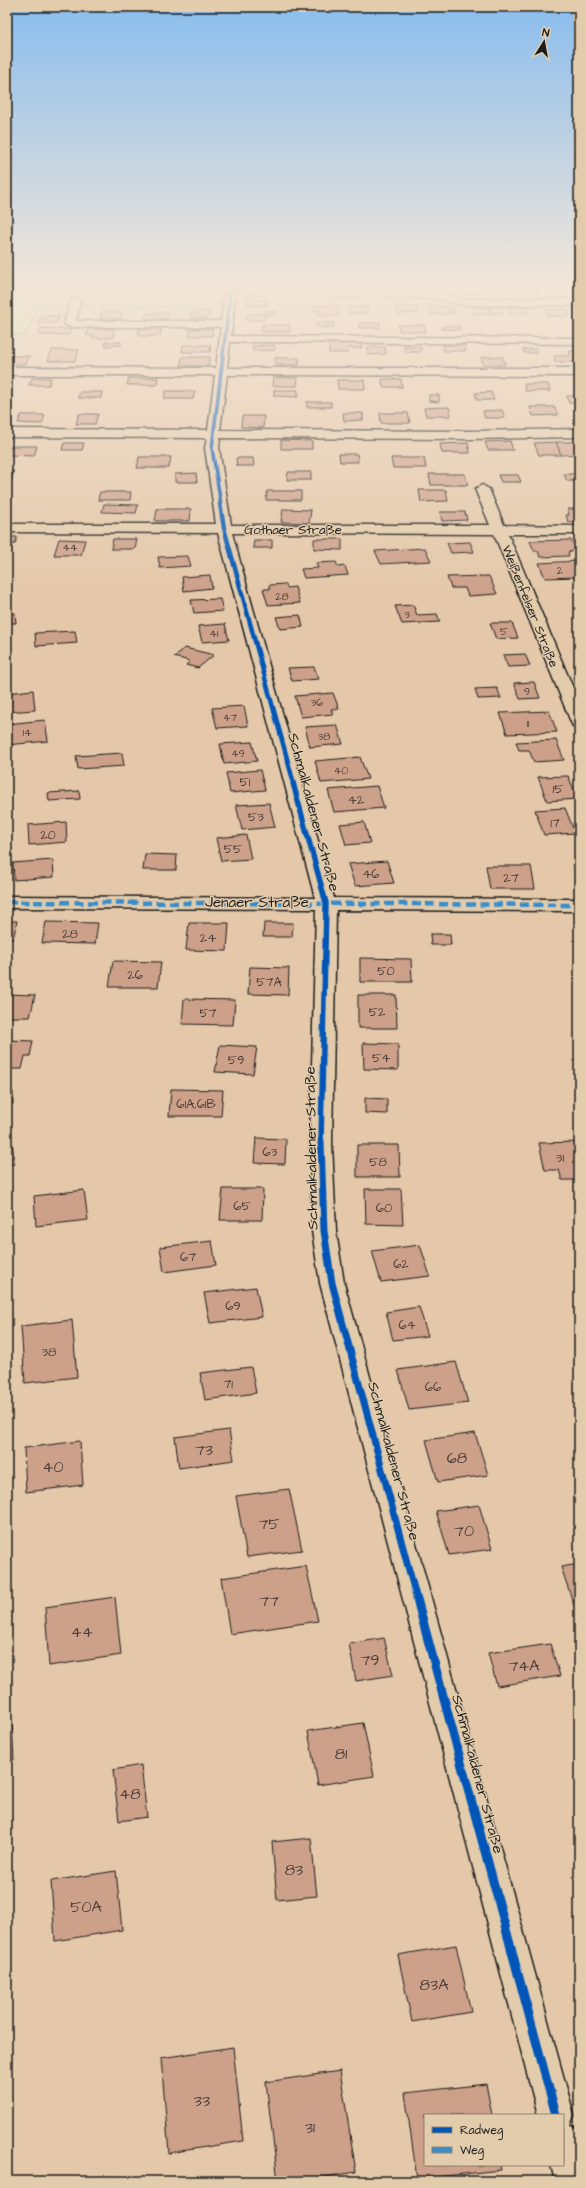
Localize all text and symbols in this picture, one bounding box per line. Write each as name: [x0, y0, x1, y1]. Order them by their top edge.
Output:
north arrow: [524, 22, 564, 62]
text: N: [541, 25, 551, 41]
street label: Gothaer Straße: [244, 521, 342, 539]
house number: 44: [63, 540, 78, 555]
street label: Weißenfelser Straße: [497, 543, 563, 670]
house number: 2: [557, 563, 564, 578]
house number: 28: [275, 589, 289, 604]
house number: 3: [404, 607, 410, 622]
house number: 5: [500, 624, 508, 639]
house number: 41: [210, 626, 219, 641]
house number: 9: [524, 684, 530, 699]
house number: 36: [311, 695, 323, 710]
house number: 47: [223, 710, 237, 725]
house number: 11: [527, 716, 530, 731]
house number: 14: [23, 725, 32, 740]
house number: 38: [318, 729, 330, 744]
street label: Schmalkaldener Straße: [282, 730, 345, 894]
house number: 49: [231, 746, 245, 761]
house number: 40: [334, 763, 348, 778]
house number: 51: [240, 773, 251, 791]
house number: 15: [553, 780, 563, 798]
house number: 42: [348, 791, 365, 809]
house number: 53: [248, 808, 264, 826]
house number: 17: [550, 814, 560, 832]
house number: 20: [40, 826, 56, 844]
house number: 55: [224, 840, 242, 858]
house number: 46: [363, 865, 380, 883]
house number: 27: [503, 869, 519, 887]
street label: Jenaer Straße: [205, 892, 309, 913]
house number: 28: [62, 925, 79, 943]
house number: 24: [200, 929, 216, 947]
house number: 50: [377, 962, 395, 980]
house number: 26: [127, 966, 143, 984]
house number: 57A: [256, 973, 282, 991]
house number: 52: [369, 1003, 386, 1021]
house number: 57: [199, 1004, 217, 1022]
house number: 54: [372, 1049, 390, 1067]
house number: 59: [228, 1051, 244, 1069]
street label: Schmalkaldener Straße: [300, 1066, 323, 1230]
house number: 61A,61B: [176, 1095, 216, 1113]
house number: 63: [263, 1143, 278, 1161]
house number: 31: [556, 1149, 564, 1167]
house number: 58: [369, 1153, 387, 1171]
house number: 65: [233, 1197, 251, 1215]
house number: 60: [376, 1199, 392, 1217]
house number: 67: [180, 1248, 196, 1266]
house number: 62: [393, 1255, 409, 1273]
house number: 69: [225, 1297, 241, 1315]
house number: 64: [399, 1316, 416, 1334]
house number: 38: [41, 1343, 57, 1361]
house number: 71: [223, 1375, 233, 1393]
house number: 66: [425, 1378, 441, 1396]
street label: Schmalkaldener Straße: [362, 1379, 425, 1543]
house number: 73: [195, 1439, 213, 1461]
house number: 68: [447, 1447, 467, 1469]
house number: 40: [43, 1456, 63, 1478]
house number: 75: [258, 1513, 280, 1535]
house number: 70: [454, 1520, 474, 1542]
house number: 77: [259, 1590, 279, 1612]
house number: 44: [71, 1621, 93, 1643]
house number: 79: [361, 1649, 379, 1671]
house number: 74A: [509, 1655, 539, 1677]
street label: Schmalkaldener Straße: [446, 1692, 509, 1856]
house number: 81: [335, 1743, 347, 1765]
house number: 48: [119, 1783, 141, 1805]
house number: 83: [285, 1859, 303, 1881]
house number: 50A: [70, 1896, 102, 1918]
house number: 83A: [420, 1974, 448, 1996]
house number: 33: [194, 2090, 210, 2112]
legend: [424, 2114, 564, 2166]
house number: 31: [305, 2117, 315, 2139]
text: Radweg: [460, 2122, 503, 2140]
text: Weg: [460, 2142, 484, 2160]

